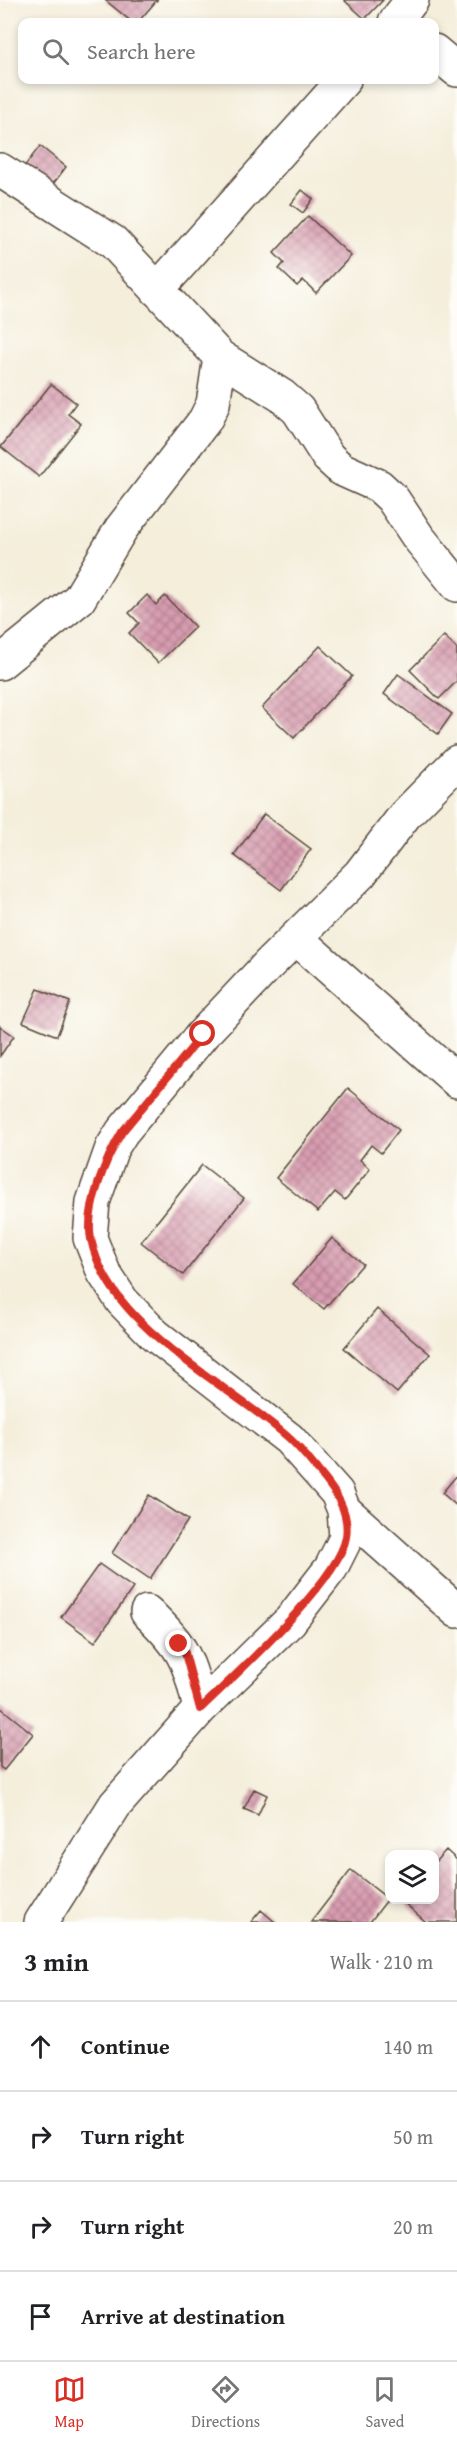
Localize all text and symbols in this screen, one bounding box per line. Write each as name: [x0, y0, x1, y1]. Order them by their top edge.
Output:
search box: [18, 18, 439, 84]
icon: search: [39, 35, 72, 68]
text: Search here: [87, 35, 196, 67]
route start: [189, 1020, 215, 1046]
route end: [165, 1630, 191, 1656]
map controls: [385, 1850, 439, 1904]
button: layers: [385, 1850, 439, 1904]
text: 3 min: [24, 1942, 89, 1981]
text: Walk · 210 m: [330, 1947, 433, 1976]
icon: ahead: [24, 2030, 57, 2063]
text: Continue: [81, 2030, 170, 2062]
text: 140 m: [383, 2032, 433, 2061]
icon: right: [24, 2120, 57, 2153]
text: Turn right: [81, 2120, 184, 2152]
text: 50 m: [393, 2122, 433, 2151]
icon: right: [24, 2210, 57, 2243]
text: Turn right: [81, 2210, 184, 2242]
text: 20 m: [393, 2212, 433, 2241]
icon: arrive: [24, 2300, 57, 2333]
text: Arrive at destination: [81, 2300, 285, 2332]
tab: Map: [53, 2373, 86, 2433]
tab: Directions: [191, 2373, 260, 2433]
tab: Saved: [365, 2373, 404, 2433]

